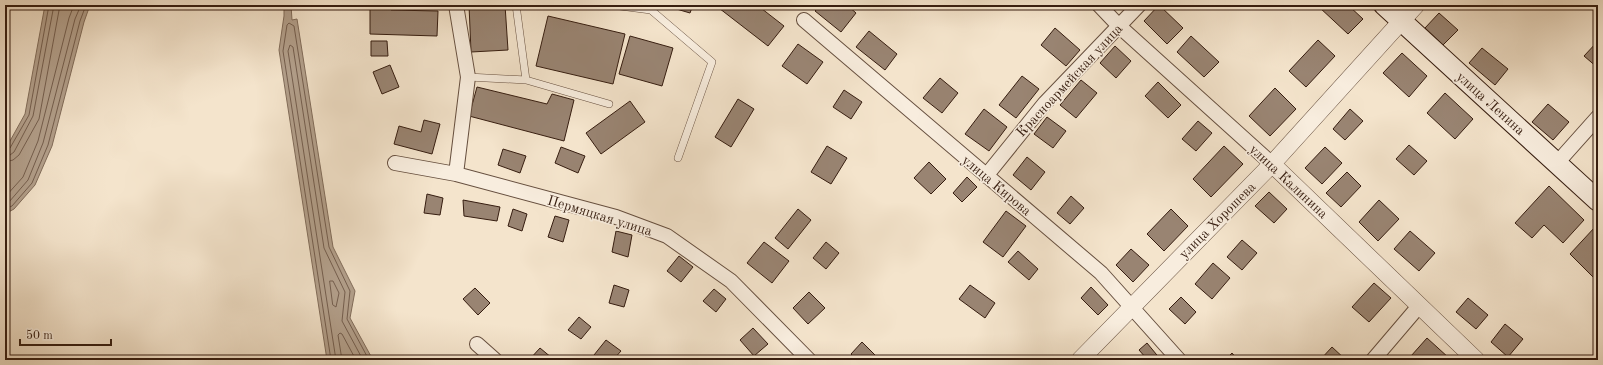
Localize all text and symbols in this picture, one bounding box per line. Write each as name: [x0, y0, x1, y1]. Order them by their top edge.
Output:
street label: Красноармейская улица: [1014, 22, 1125, 140]
street label: улица Ленина: [1453, 69, 1527, 138]
street label: улица Калинина: [1247, 142, 1330, 221]
street label: улица Кирова: [959, 153, 1034, 219]
street label: улица Хорошева: [1177, 180, 1259, 262]
street label: Пермяцкая улица: [546, 193, 654, 239]
scale bar: [20, 321, 111, 347]
text: 50 m: [26, 329, 53, 342]

